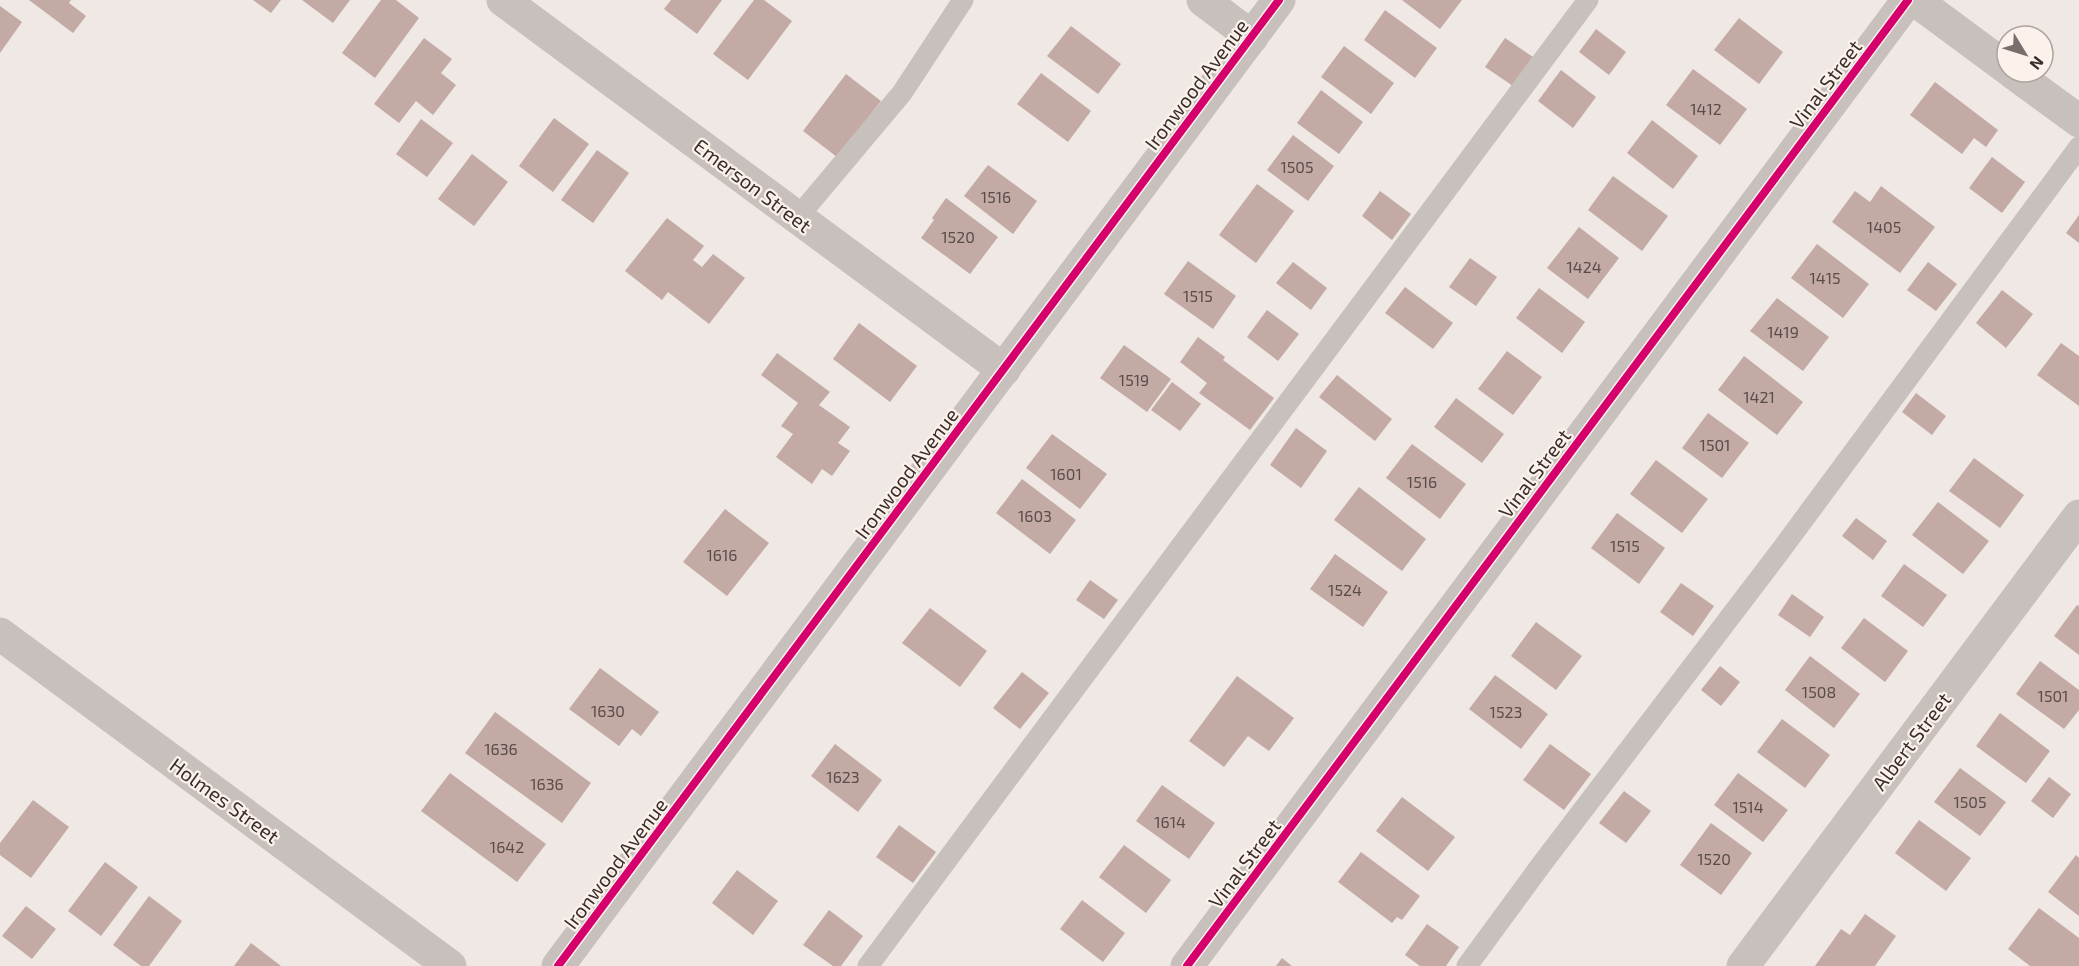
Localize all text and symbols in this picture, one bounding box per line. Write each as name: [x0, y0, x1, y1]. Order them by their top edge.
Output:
street label: Ironwood Avenue: [1139, 14, 1253, 154]
north arrow: [1995, 24, 2055, 84]
street label: Vinal Street: [1784, 34, 1866, 133]
text: N: [2026, 53, 2048, 74]
house number: 1412: [1690, 99, 1722, 118]
street label: Emerson Street: [690, 133, 817, 237]
house number: 1505: [1280, 157, 1314, 176]
house number: 1516: [981, 187, 1011, 206]
house number: 1405: [1867, 217, 1901, 236]
house number: 1520: [941, 227, 975, 246]
house number: 1424: [1566, 257, 1602, 276]
house number: 1415: [1809, 268, 1841, 287]
house number: 1515: [1183, 286, 1213, 305]
house number: 1419: [1767, 322, 1799, 341]
house number: 1519: [1119, 370, 1149, 389]
house number: 1421: [1743, 387, 1775, 406]
street label: Ironwood Avenue: [849, 403, 963, 543]
street label: Vinal Street: [1493, 423, 1575, 522]
house number: 1501: [1700, 435, 1730, 454]
house number: 1601: [1050, 464, 1082, 483]
house number: 1516: [1407, 472, 1437, 491]
house number: 1603: [1018, 506, 1052, 525]
house number: 1515: [1610, 536, 1640, 555]
house number: 1616: [706, 545, 738, 564]
house number: 1524: [1328, 580, 1362, 599]
house number: 1508: [1802, 682, 1836, 701]
house number: 1501: [2038, 686, 2068, 705]
street label: Albert Street: [1866, 687, 1956, 795]
house number: 1630: [591, 701, 625, 720]
house number: 1523: [1490, 702, 1522, 721]
house number: 1636: [484, 739, 518, 758]
street label: Holmes Street: [166, 752, 285, 848]
house number: 1623: [826, 767, 860, 786]
house number: 1636: [530, 774, 564, 793]
house number: 1505: [1953, 792, 1987, 811]
street label: Ironwood Avenue: [558, 793, 672, 933]
house number: 1514: [1732, 797, 1764, 816]
house number: 1614: [1154, 812, 1186, 831]
street label: Vinal Street: [1203, 813, 1285, 912]
house number: 1642: [490, 837, 524, 856]
house number: 1520: [1697, 849, 1731, 868]

